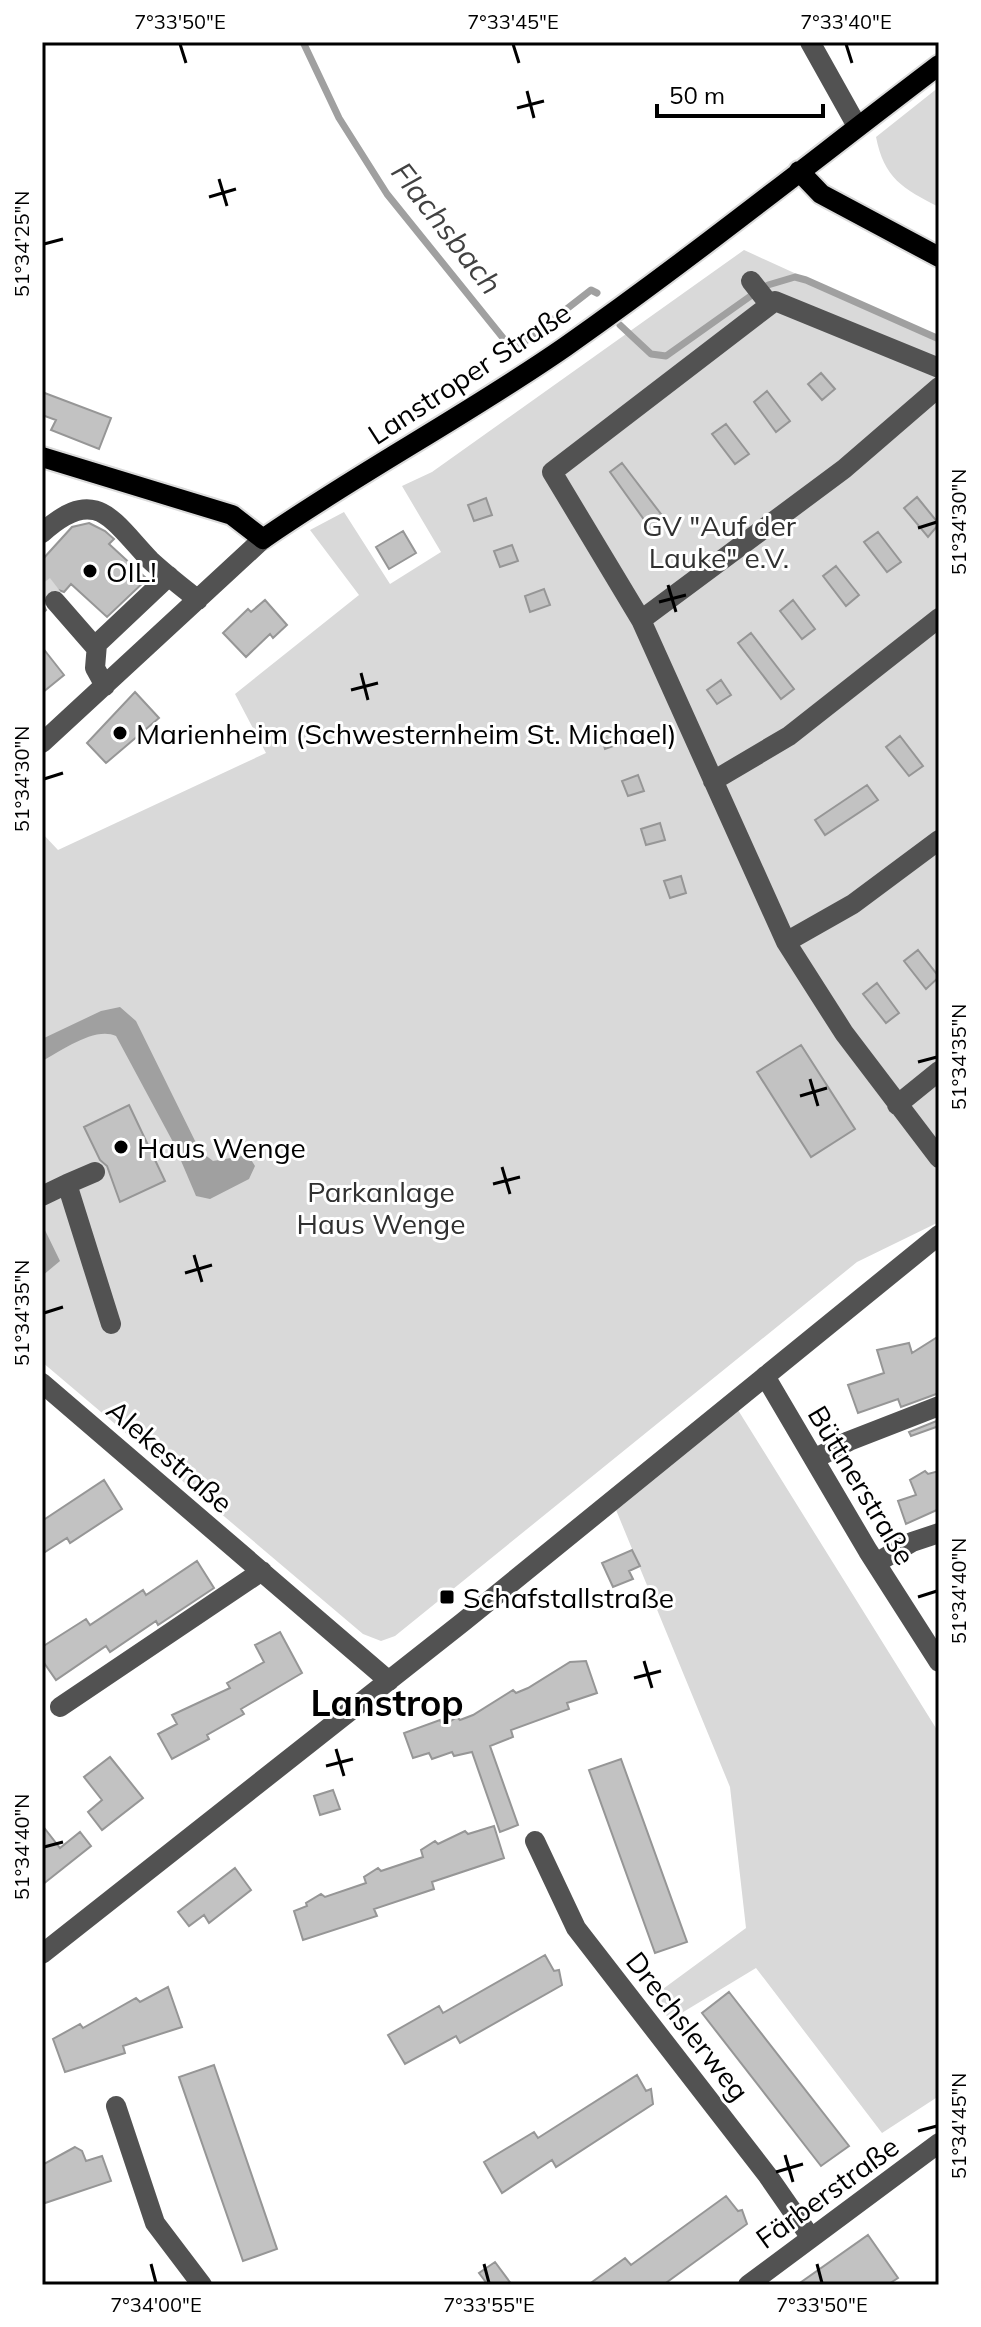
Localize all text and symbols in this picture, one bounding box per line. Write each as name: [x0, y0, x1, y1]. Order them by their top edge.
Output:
text: 7°33'50"E: [134, 9, 226, 34]
text: 7°33'45"E: [467, 9, 559, 34]
text: 7°33'40"E: [800, 9, 892, 34]
scale bar: [657, 68, 823, 118]
text: 50 m: [669, 80, 725, 110]
water label: Flachsbach: [383, 154, 511, 302]
text: 51°34'25"N: [9, 191, 34, 297]
street label: Lanstroper Straße: [361, 294, 577, 452]
text: 51°34'30"N: [946, 469, 971, 575]
park label: GV "Auf der Lauke" e.V.: [642, 508, 797, 575]
place label: OIL!: [106, 554, 157, 589]
marker: OIL!: [81, 562, 99, 580]
place label: Marienheim (Schwesternheim St. Michael): [136, 716, 677, 751]
marker: Marienheim (Schwesternheim St. Michael): [111, 724, 129, 742]
text: 51°34'30"N: [9, 726, 34, 832]
text: 51°34'35"N: [946, 1004, 971, 1110]
place label: Haus Wenge: [137, 1130, 306, 1165]
marker: Haus Wenge: [112, 1138, 130, 1156]
park label: Parkanlage Haus Wenge: [297, 1174, 465, 1241]
text: 51°34'35"N: [9, 1260, 34, 1366]
street label: Alekestraße: [100, 1392, 240, 1520]
street label: Büttnerstraße: [801, 1399, 923, 1571]
text: 51°34'40"N: [946, 1538, 971, 1644]
place label: Schafstallstraße: [463, 1580, 674, 1615]
marker: Schafstallstraße: [438, 1588, 456, 1606]
district label: Lanstrop: [310, 1680, 464, 1725]
text: 51°34'40"N: [9, 1794, 34, 1900]
street label: Drechslerweg: [619, 1945, 757, 2107]
text: 51°34'45"N: [946, 2073, 971, 2179]
street label: Färberstraße: [749, 2128, 905, 2256]
text: 7°34'00"E: [110, 2292, 202, 2317]
text: 7°33'55"E: [443, 2292, 535, 2317]
text: 7°33'50"E: [776, 2292, 868, 2317]

